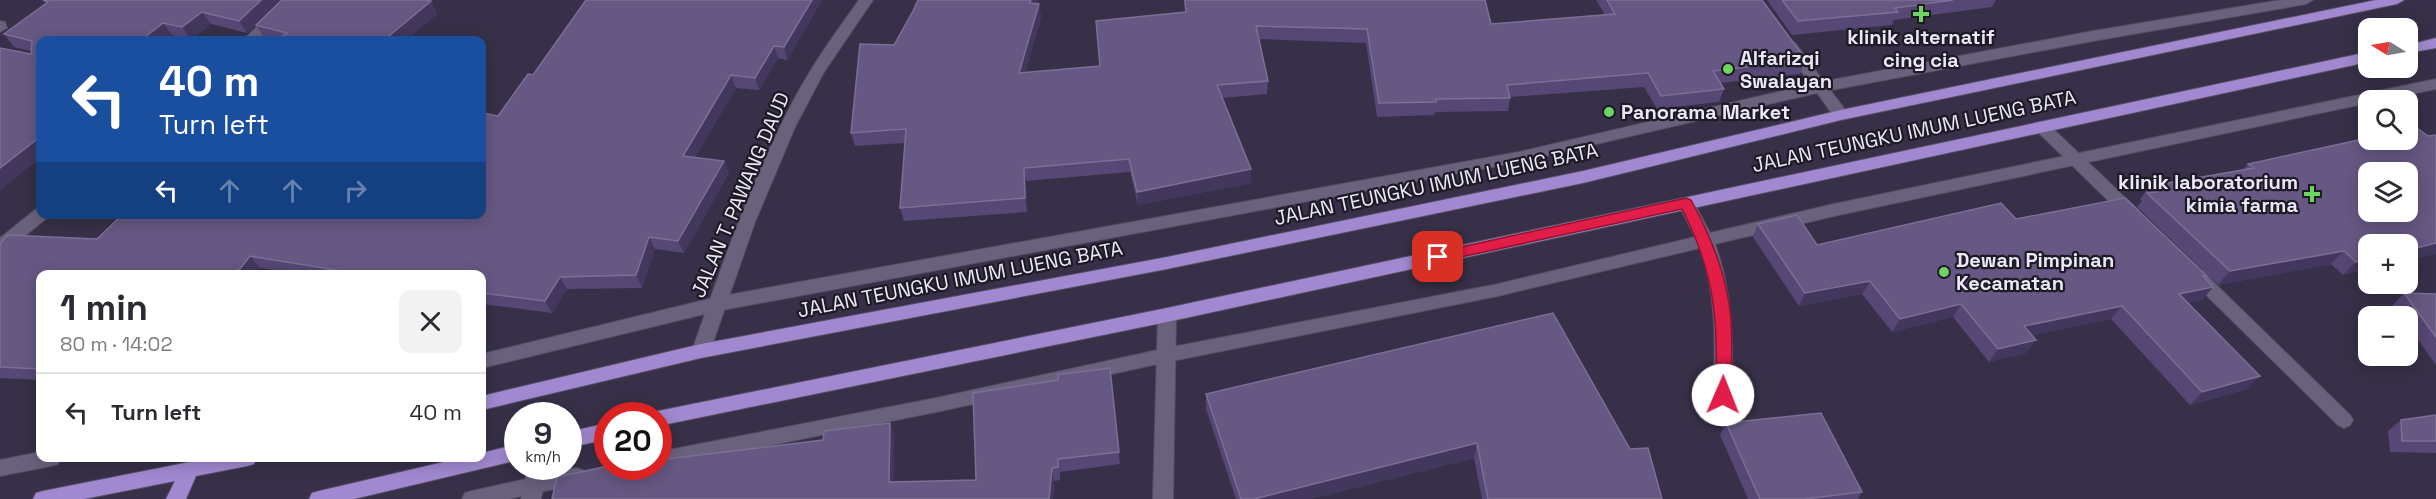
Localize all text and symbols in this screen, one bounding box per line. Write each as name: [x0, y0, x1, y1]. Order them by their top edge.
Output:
marker: klinik alternatif cing cia: [1912, 5, 1930, 23]
north arrow: [2358, 18, 2418, 78]
map controls: [2358, 18, 2418, 366]
place label: klinik alternatif cing cia: [1847, 24, 1995, 73]
place label: Alfarizqi Swalayan: [1740, 45, 1832, 94]
text: 40 m: [159, 55, 259, 108]
icon: left: [60, 60, 138, 138]
marker: Alfarizqi Swalayan: [1721, 62, 1735, 76]
street label: JALAN TEUNGKU IMUM LUENG BATA: [1750, 84, 2079, 178]
street label: JALAN T. PAWANG DAUD: [685, 88, 795, 302]
button: search: [2358, 90, 2418, 150]
place label: Panorama Market: [1621, 99, 1790, 125]
marker: Panorama Market: [1602, 105, 1616, 119]
text: Turn left: [159, 107, 269, 142]
street label: JALAN TEUNGKU IMUM LUENG BATA: [1272, 137, 1601, 231]
button: layers: [2358, 162, 2418, 222]
place label: klinik laboratorium kimia farma: [2118, 169, 2298, 218]
icon: left: [150, 174, 183, 207]
icon: ahead: [213, 174, 246, 207]
icon: ahead: [276, 174, 309, 207]
icon: right: [339, 174, 372, 207]
marker: klinik laboratorium kimia farma: [2303, 185, 2321, 203]
pin: [1412, 231, 1463, 282]
button: +: [2358, 234, 2418, 294]
street label: JALAN TEUNGKU IMUM LUENG BATA: [795, 235, 1125, 323]
icon: arrive: [1421, 240, 1454, 273]
place label: Dewan Pimpinan Kecamatan: [1956, 247, 2114, 296]
marker: Dewan Pimpinan Kecamatan: [1937, 265, 1951, 279]
text: 1 min: [60, 285, 148, 331]
button: close: [399, 290, 462, 353]
button: −: [2358, 306, 2418, 366]
text: 80 m · 14:02: [60, 331, 172, 357]
position arrow: [1691, 363, 1755, 427]
icon: left: [60, 396, 93, 429]
text: Turn left: [111, 398, 201, 426]
text: 40 m: [410, 398, 462, 426]
speed limit sign: 20: [594, 402, 672, 480]
text: 9: [534, 414, 552, 453]
text: km/h: [525, 447, 561, 466]

